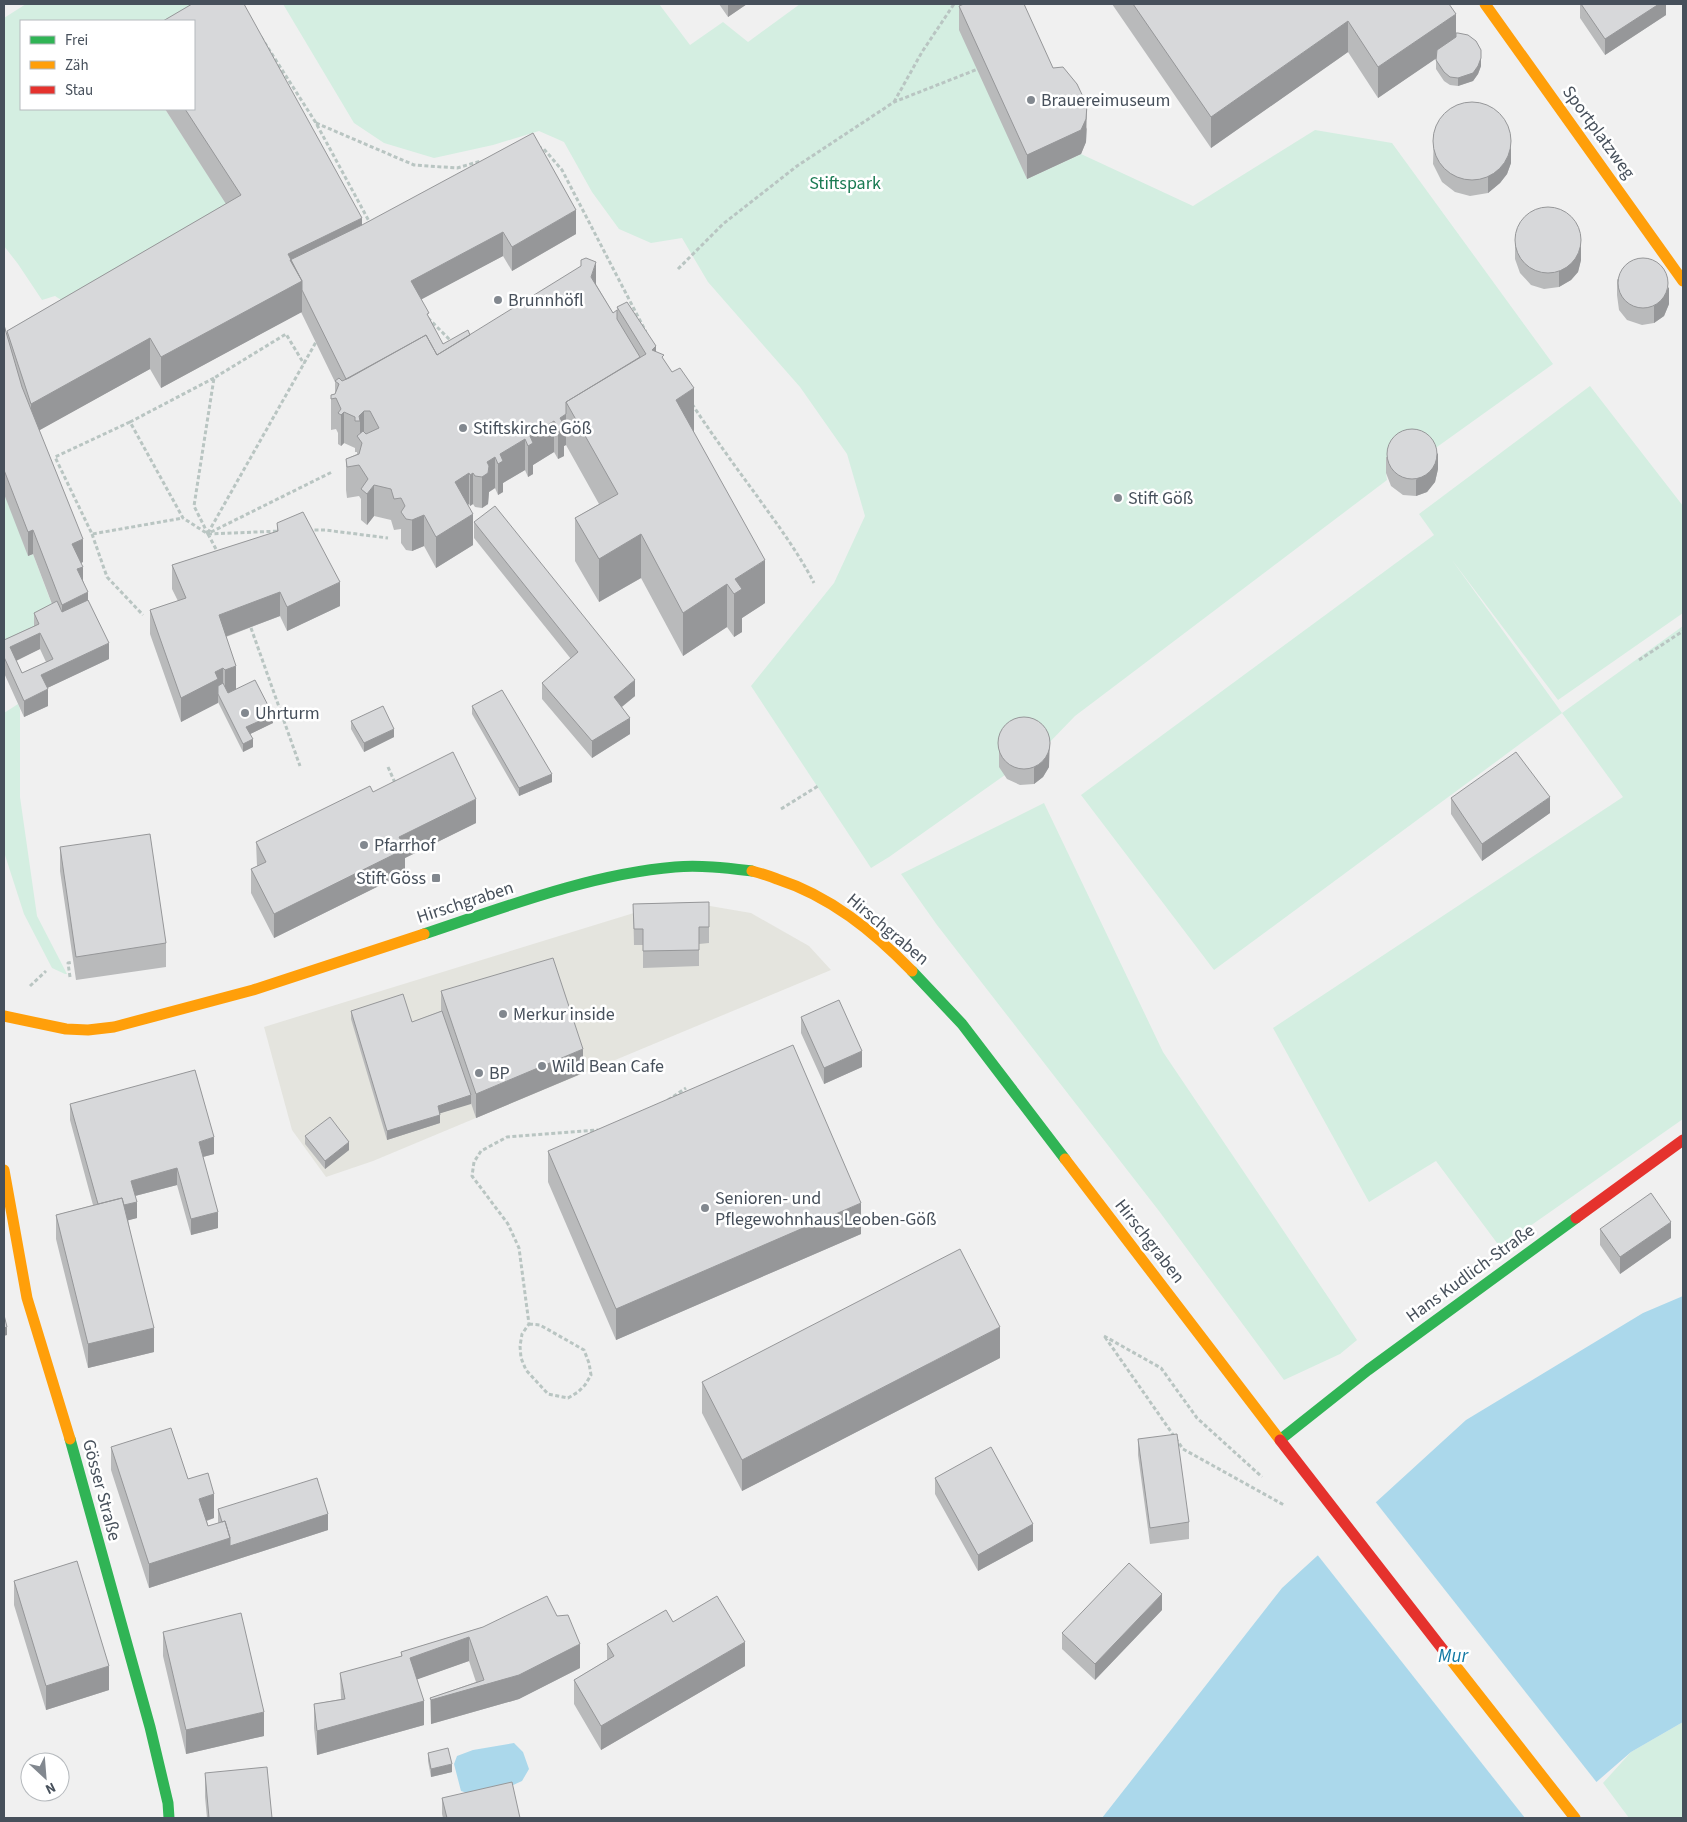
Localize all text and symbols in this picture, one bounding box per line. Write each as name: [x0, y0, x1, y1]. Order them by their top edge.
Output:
legend: [20, 20, 195, 110]
text: Frei: [65, 30, 88, 51]
text: Zäh: [65, 55, 89, 76]
text: Stau: [65, 80, 93, 101]
street label: Sportplatzweg: [1556, 81, 1641, 184]
place label: Brauereimuseum: [1041, 88, 1171, 113]
marker: Brauereimuseum: [1025, 94, 1037, 106]
park label: Stiftspark: [809, 171, 881, 196]
place label: Brunnhöfl: [508, 288, 584, 313]
marker: Brunnhöfl: [492, 294, 504, 306]
place label: Stiftskirche Göß: [473, 416, 592, 441]
marker: Stiftskirche Göß: [457, 422, 469, 434]
place label: Stift Göß: [1128, 486, 1193, 511]
marker: Stift Göß: [1112, 492, 1124, 504]
place label: Uhrturm: [255, 701, 320, 726]
marker: Uhrturm: [239, 707, 251, 719]
place label: Pfarrhof: [374, 833, 436, 858]
marker: Pfarrhof: [358, 839, 370, 851]
place label: Stift Göss: [356, 866, 426, 891]
marker: Stift Göss: [430, 872, 442, 884]
street label: Hirschgraben: [413, 875, 517, 930]
street label: Hirschgraben: [841, 887, 934, 971]
place label: Merkur inside: [513, 1002, 615, 1027]
marker: Merkur inside: [497, 1008, 509, 1020]
place label: Wild Bean Cafe: [552, 1054, 664, 1079]
marker: Wild Bean Cafe: [536, 1060, 548, 1072]
place label: BP: [489, 1061, 510, 1086]
marker: BP: [473, 1067, 485, 1079]
place label: Senioren- und Pflegewohnhaus Leoben-Göß: [715, 1186, 936, 1232]
street label: Hirschgraben: [1109, 1194, 1190, 1289]
marker: Senioren- und Pflegewohnhaus Leoben-Göß: [699, 1202, 711, 1214]
street label: Hans Kudlich-Straße: [1401, 1218, 1540, 1329]
street label: Gösser Straße: [76, 1437, 127, 1544]
water label: Mur: [1438, 1643, 1469, 1670]
north arrow: [20, 1752, 70, 1802]
text: N: [42, 1777, 59, 1799]

